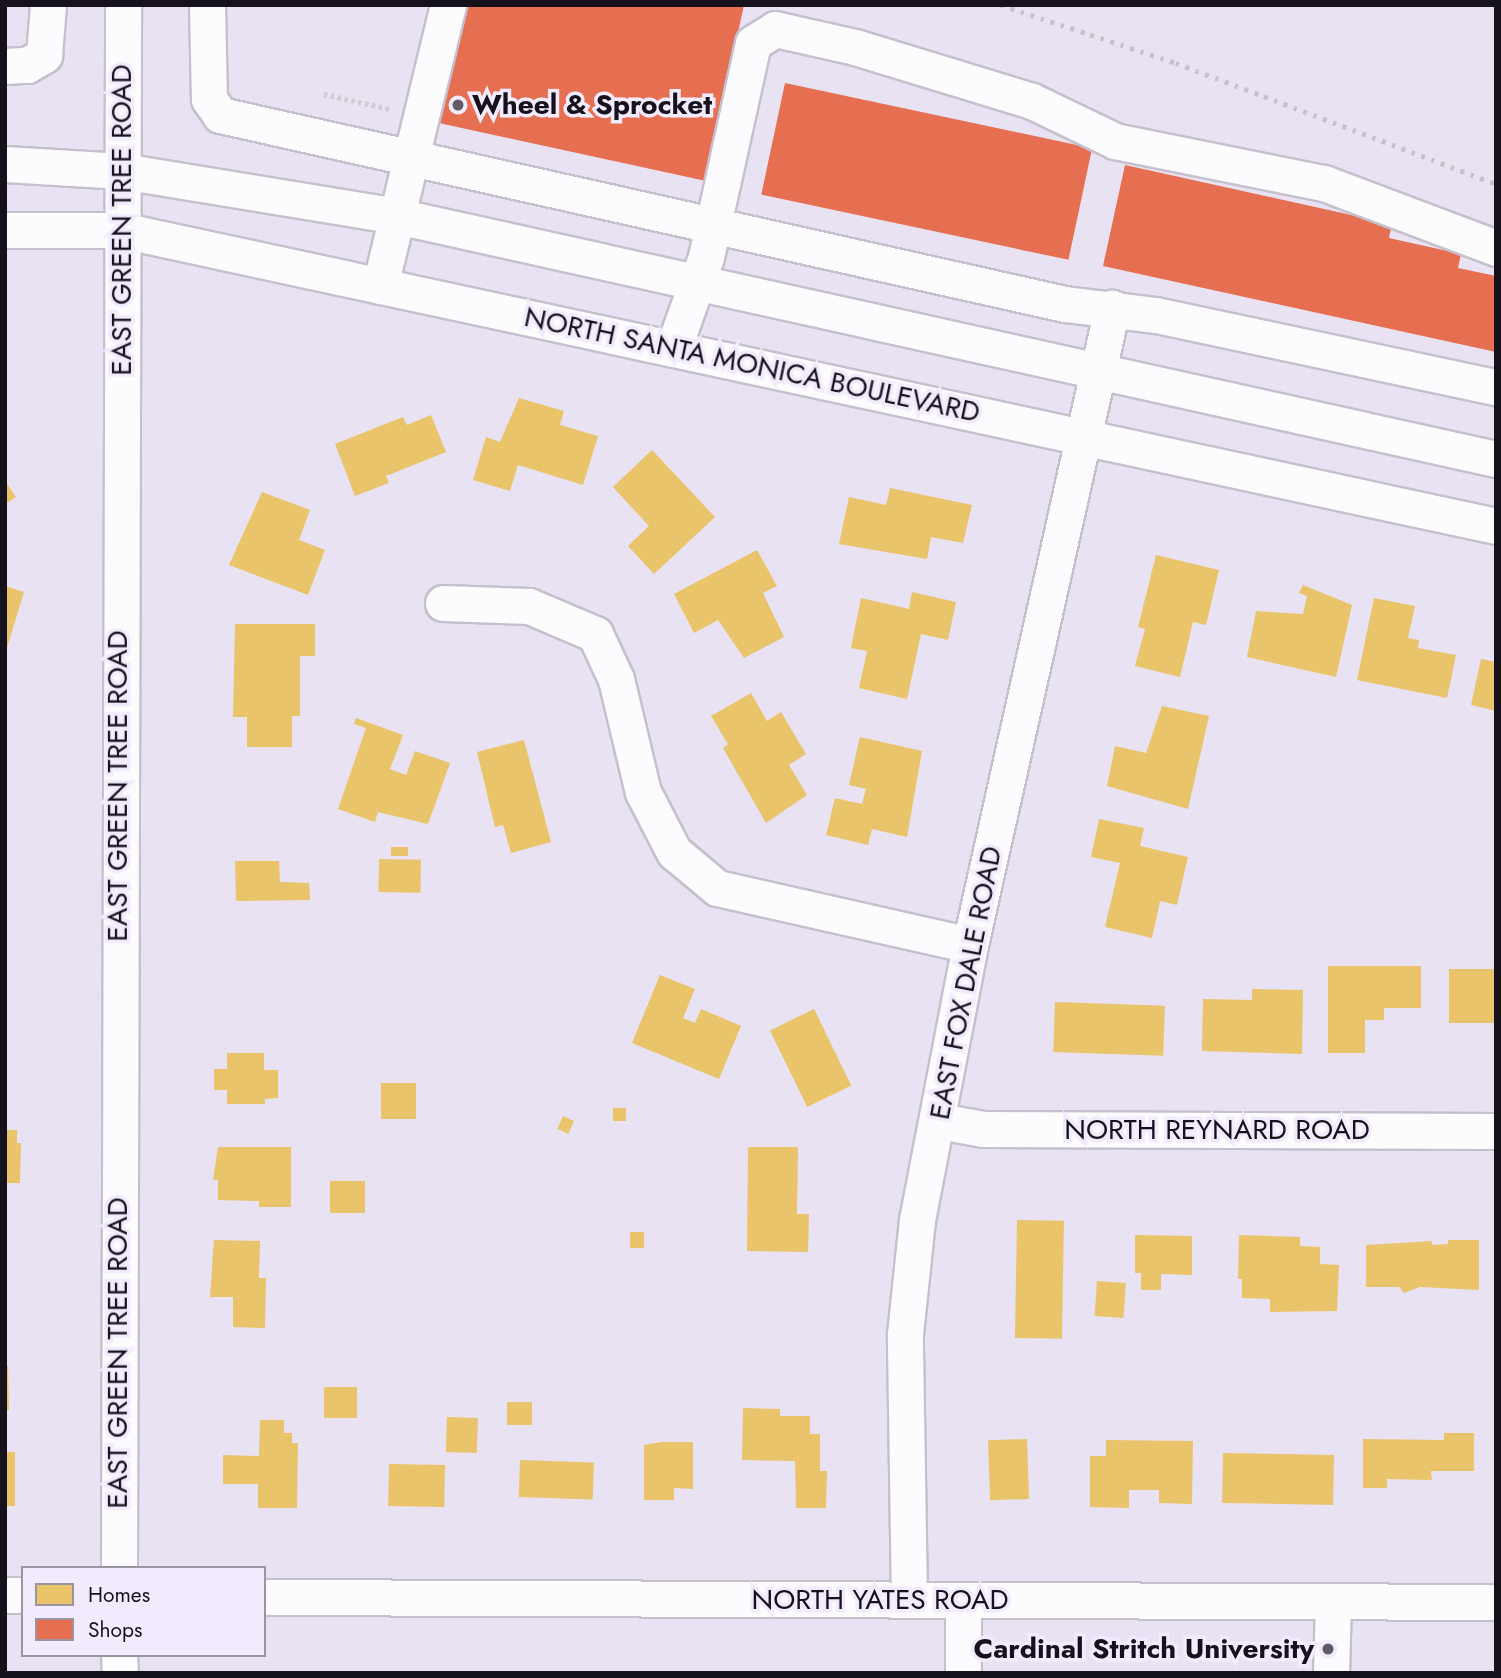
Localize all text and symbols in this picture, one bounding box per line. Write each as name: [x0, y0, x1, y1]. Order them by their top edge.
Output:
street label: EAST GREEN TREE ROAD: [105, 64, 139, 376]
place label: Wheel & Sprocket: [472, 88, 712, 122]
marker: Wheel & Sprocket: [450, 97, 466, 113]
street label: NORTH SANTA MONICA BOULEVARD: [521, 300, 983, 430]
street label: EAST GREEN TREE ROAD: [101, 630, 135, 942]
street label: EAST FOX DALE ROAD: [923, 844, 1009, 1122]
street label: NORTH REYNARD ROAD: [1064, 1113, 1370, 1147]
street label: EAST GREEN TREE ROAD: [101, 1197, 135, 1509]
legend: [21, 1566, 266, 1657]
text: Homes: [88, 1580, 150, 1610]
street label: NORTH YATES ROAD: [751, 1583, 1009, 1617]
text: Shops: [88, 1615, 142, 1645]
place label: Cardinal Stritch University: [974, 1632, 1314, 1666]
marker: Cardinal Stritch University: [1320, 1641, 1336, 1657]

